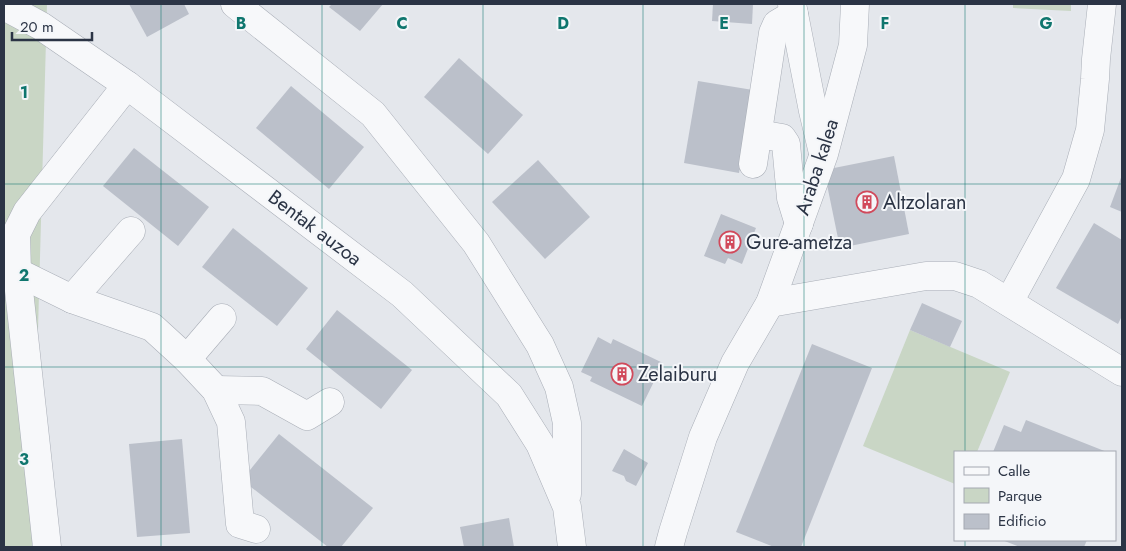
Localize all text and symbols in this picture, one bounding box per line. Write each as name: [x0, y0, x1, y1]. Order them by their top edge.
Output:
scale bar: [12, 10, 92, 42]
text: B: [236, 12, 246, 35]
text: C: [396, 12, 408, 35]
text: D: [557, 12, 569, 35]
text: E: [719, 12, 729, 35]
text: F: [881, 12, 889, 35]
text: G: [1039, 12, 1053, 35]
text: 20 m: [20, 16, 54, 38]
text: 1: [20, 81, 28, 104]
street label: Araba kalea: [788, 115, 846, 219]
street label: Bentak auzoa: [262, 183, 368, 273]
place label: Altzolaran: [883, 188, 967, 217]
building icon: Altzolaran: [855, 190, 879, 214]
place label: Gure-ametza: [746, 228, 852, 257]
building icon: Gure-ametza: [718, 230, 742, 254]
text: 2: [19, 264, 29, 287]
place label: Zelaiburu: [638, 360, 717, 389]
building icon: Zelaiburu: [610, 362, 634, 386]
text: 3: [19, 448, 29, 471]
legend: [954, 451, 1116, 541]
text: Calle: [998, 460, 1030, 482]
text: Parque: [998, 485, 1042, 507]
text: Edificio: [998, 510, 1046, 532]

